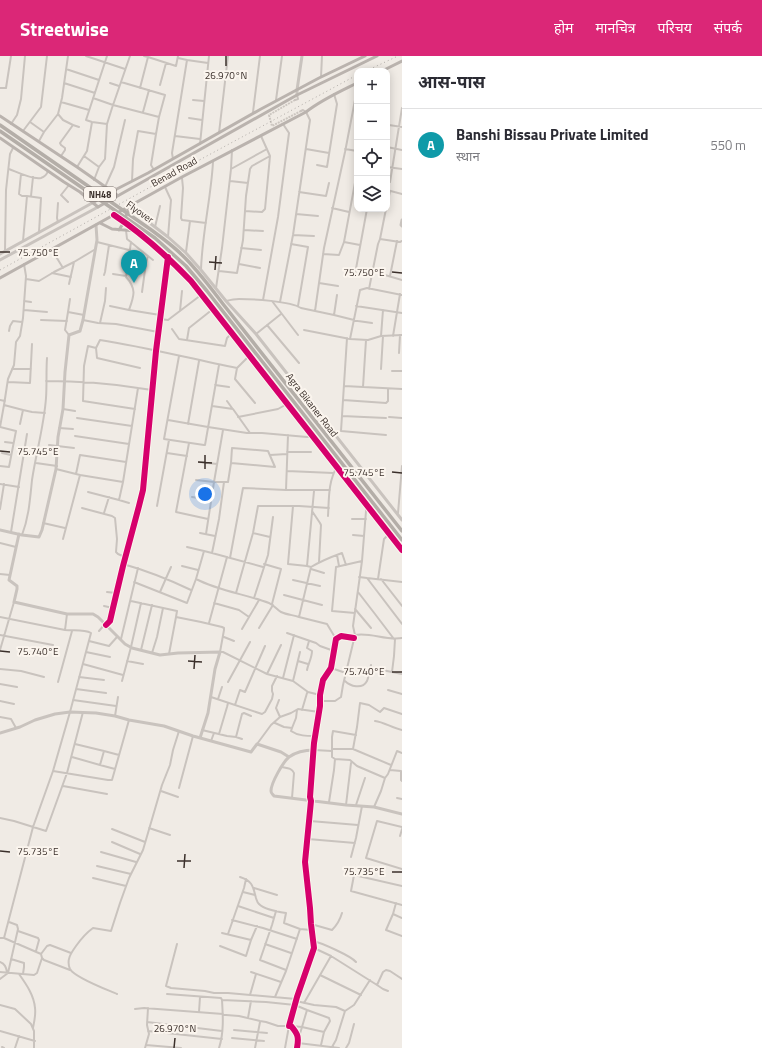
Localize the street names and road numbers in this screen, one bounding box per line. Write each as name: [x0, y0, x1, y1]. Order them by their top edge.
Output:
street label: Benad Road: [148, 153, 200, 191]
road number: NH48: [84, 187, 116, 201]
street label: Flyover: [123, 197, 157, 227]
street label: Agra Bikaner Road: [282, 370, 342, 440]

